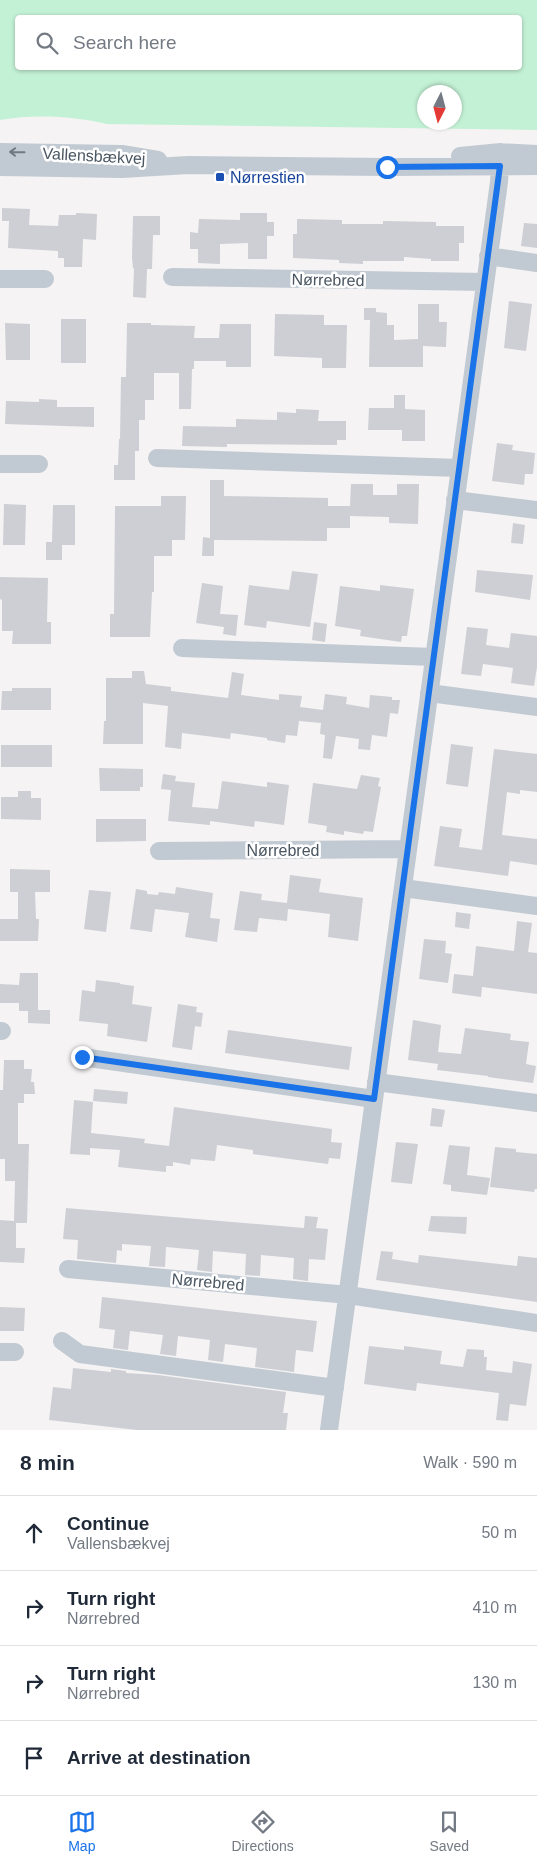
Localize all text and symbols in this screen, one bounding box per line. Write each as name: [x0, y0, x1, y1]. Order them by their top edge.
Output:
search box: [15, 15, 522, 70]
icon: search: [33, 29, 61, 57]
text: Search here: [73, 32, 177, 53]
north arrow: [417, 85, 462, 130]
street label: Vallensbækvej: [42, 145, 146, 167]
one-way arrow: [10, 147, 26, 157]
route start: [376, 156, 399, 179]
place label: Nørrestien: [230, 169, 305, 186]
marker: Nørrestien: [214, 171, 226, 183]
street label: Nørrebred: [291, 271, 365, 289]
street label: Nørrebred: [247, 842, 319, 859]
route end: [71, 1046, 94, 1069]
street label: Nørrebred: [171, 1270, 245, 1294]
text: 8 min: [20, 1451, 75, 1474]
text: Walk · 590 m: [423, 1454, 517, 1471]
text: Continue: [67, 1513, 149, 1534]
icon: ahead: [20, 1519, 48, 1547]
text: 50 m: [481, 1524, 517, 1541]
text: Vallensbækvej: [67, 1535, 170, 1552]
text: Turn right: [67, 1588, 155, 1609]
icon: right: [20, 1594, 48, 1622]
text: 410 m: [473, 1599, 517, 1616]
text: Nørrebred: [67, 1610, 140, 1627]
text: Turn right: [67, 1663, 155, 1684]
icon: right: [20, 1669, 48, 1697]
text: 130 m: [473, 1674, 517, 1691]
text: Nørrebred: [67, 1685, 140, 1702]
icon: arrive: [20, 1744, 48, 1772]
text: Arrive at destination: [67, 1747, 251, 1768]
tab: Map: [68, 1808, 96, 1854]
tab: Directions: [232, 1808, 294, 1854]
tab: Saved: [429, 1808, 469, 1854]

